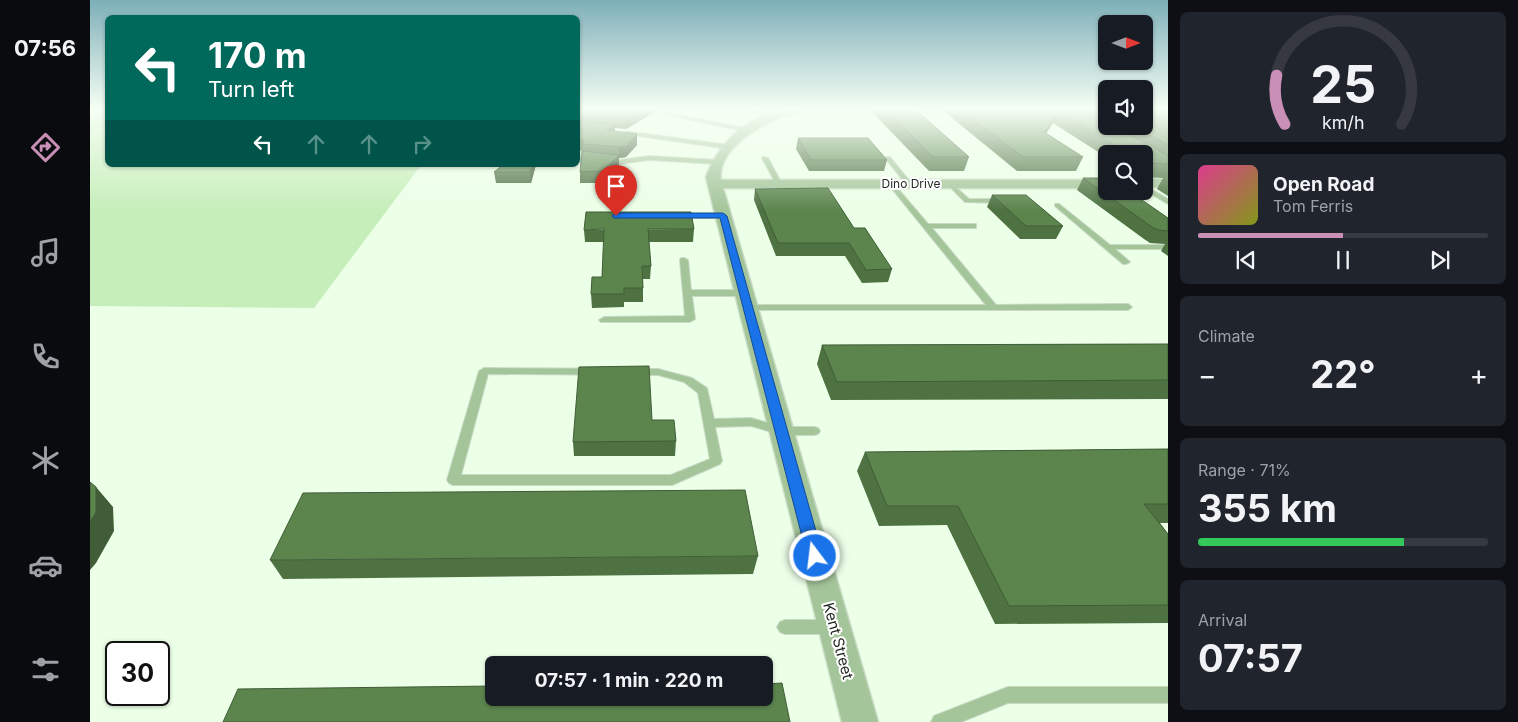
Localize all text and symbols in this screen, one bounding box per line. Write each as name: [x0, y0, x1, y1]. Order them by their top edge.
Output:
north arrow: [1098, 15, 1152, 70]
map controls: [1098, 15, 1153, 200]
text: 170 m: [208, 34, 307, 76]
text: 07:56: [14, 35, 76, 61]
icon: left: [125, 35, 190, 100]
text: 25: [1310, 53, 1376, 116]
text: Turn left: [208, 76, 294, 102]
button: sound: [1098, 80, 1153, 135]
text: km/h: [1322, 112, 1364, 133]
icon: directions: [28, 130, 63, 165]
icon: left: [249, 130, 277, 158]
icon: ahead: [302, 130, 330, 158]
icon: ahead: [355, 130, 383, 158]
icon: right: [408, 130, 436, 158]
button: search: [1098, 145, 1153, 200]
pin: [595, 165, 637, 216]
icon: arrive: [602, 172, 630, 200]
text: Open Road: [1273, 173, 1374, 196]
street label: Dino Drive: [881, 176, 941, 191]
text: Tom Ferris: [1273, 196, 1353, 216]
icon: music: [28, 235, 63, 270]
icon: previous: [1232, 246, 1260, 274]
icon: pause: [1329, 246, 1357, 274]
icon: next: [1426, 246, 1454, 274]
text: Climate: [1198, 326, 1255, 346]
icon: phone: [28, 339, 63, 374]
text: 22°: [1310, 351, 1376, 397]
text: −: [1198, 358, 1217, 392]
text: +: [1469, 358, 1488, 392]
icon: climate: [28, 443, 63, 478]
text: Range · 71%: [1198, 460, 1291, 480]
text: 355 km: [1198, 485, 1337, 531]
position arrow: [788, 529, 840, 581]
icon: car: [28, 548, 63, 583]
street label: Kent Street: [819, 600, 858, 681]
text: Arrival: [1198, 610, 1247, 630]
text: 07:57: [1198, 635, 1303, 681]
speed limit sign: 30: [105, 641, 170, 706]
icon: filters: [28, 652, 63, 687]
text: 07:57 · 1 min · 220 m: [535, 669, 723, 692]

